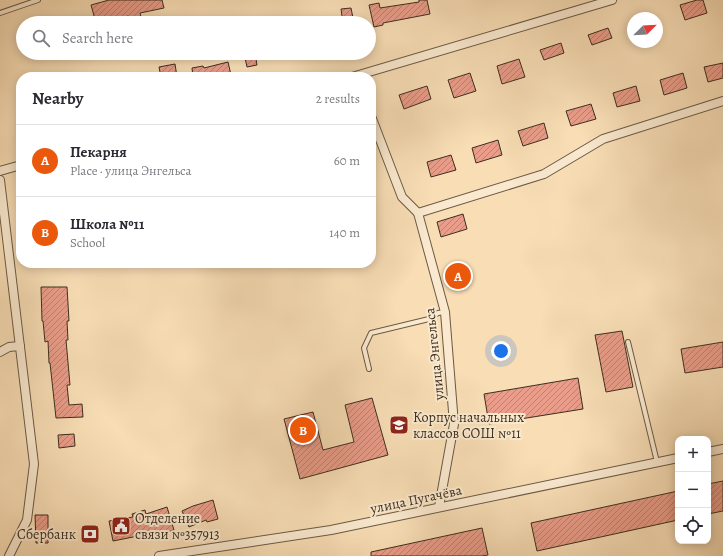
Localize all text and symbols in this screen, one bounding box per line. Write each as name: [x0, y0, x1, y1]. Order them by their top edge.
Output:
north arrow: [627, 12, 663, 48]
search box: [16, 16, 376, 60]
icon: search: [30, 27, 52, 49]
text: Search here: [62, 28, 133, 48]
text: Nearby: [32, 87, 83, 110]
text: 2 results: [316, 90, 360, 107]
text: Пекарня: [70, 142, 127, 162]
text: A: [41, 152, 49, 169]
text: 60 m: [334, 152, 360, 169]
text: Place · улица Энгельса: [70, 162, 192, 179]
text: Школа №11: [70, 214, 144, 234]
text: B: [41, 224, 49, 241]
text: 140 m: [329, 224, 360, 241]
text: School: [70, 234, 105, 251]
pin: A: [445, 261, 471, 291]
street label: улица Энгельса: [420, 306, 449, 402]
your location: [491, 341, 511, 361]
place label: Корпус начальных классов СОШ №11: [413, 408, 524, 443]
school or university icon: Корпус начальных классов СОШ №11: [388, 414, 410, 436]
pin: B: [290, 415, 316, 445]
map controls: [675, 436, 711, 544]
button: +: [675, 436, 711, 472]
button: −: [675, 472, 711, 508]
street label: улица Пугачёва: [368, 480, 464, 519]
button: locate: [675, 508, 711, 544]
place label: Отделение связи №357913: [135, 509, 220, 544]
public building icon: Отделение связи №357913: [110, 515, 132, 537]
bank icon: Сбербанк: [79, 523, 101, 545]
place label: Сбербанк: [17, 525, 76, 544]

